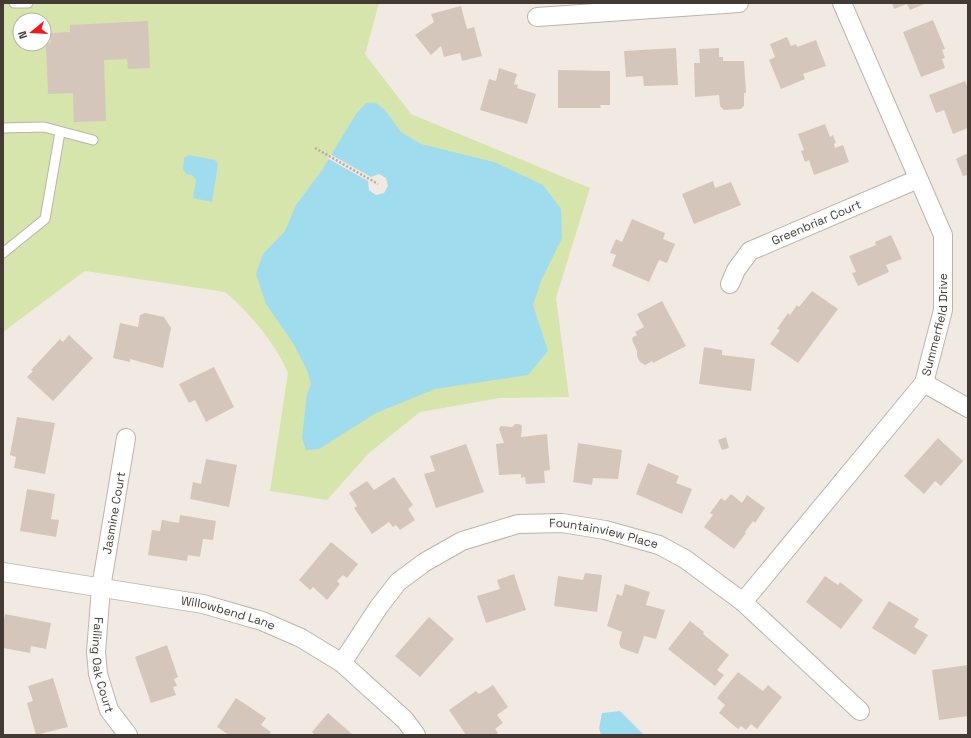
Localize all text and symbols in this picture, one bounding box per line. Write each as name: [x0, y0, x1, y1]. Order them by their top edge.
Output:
north arrow: [12, 12, 52, 52]
text: N: [15, 29, 30, 41]
street label: Greenbriar Court: [769, 196, 864, 249]
street label: Summerfield Drive: [918, 273, 951, 378]
street label: Jasmine Court: [99, 471, 129, 555]
street label: Fountainview Place: [549, 515, 660, 552]
street label: Willowbend Lane: [180, 593, 278, 634]
street label: Falling Oak Court: [88, 617, 117, 715]

